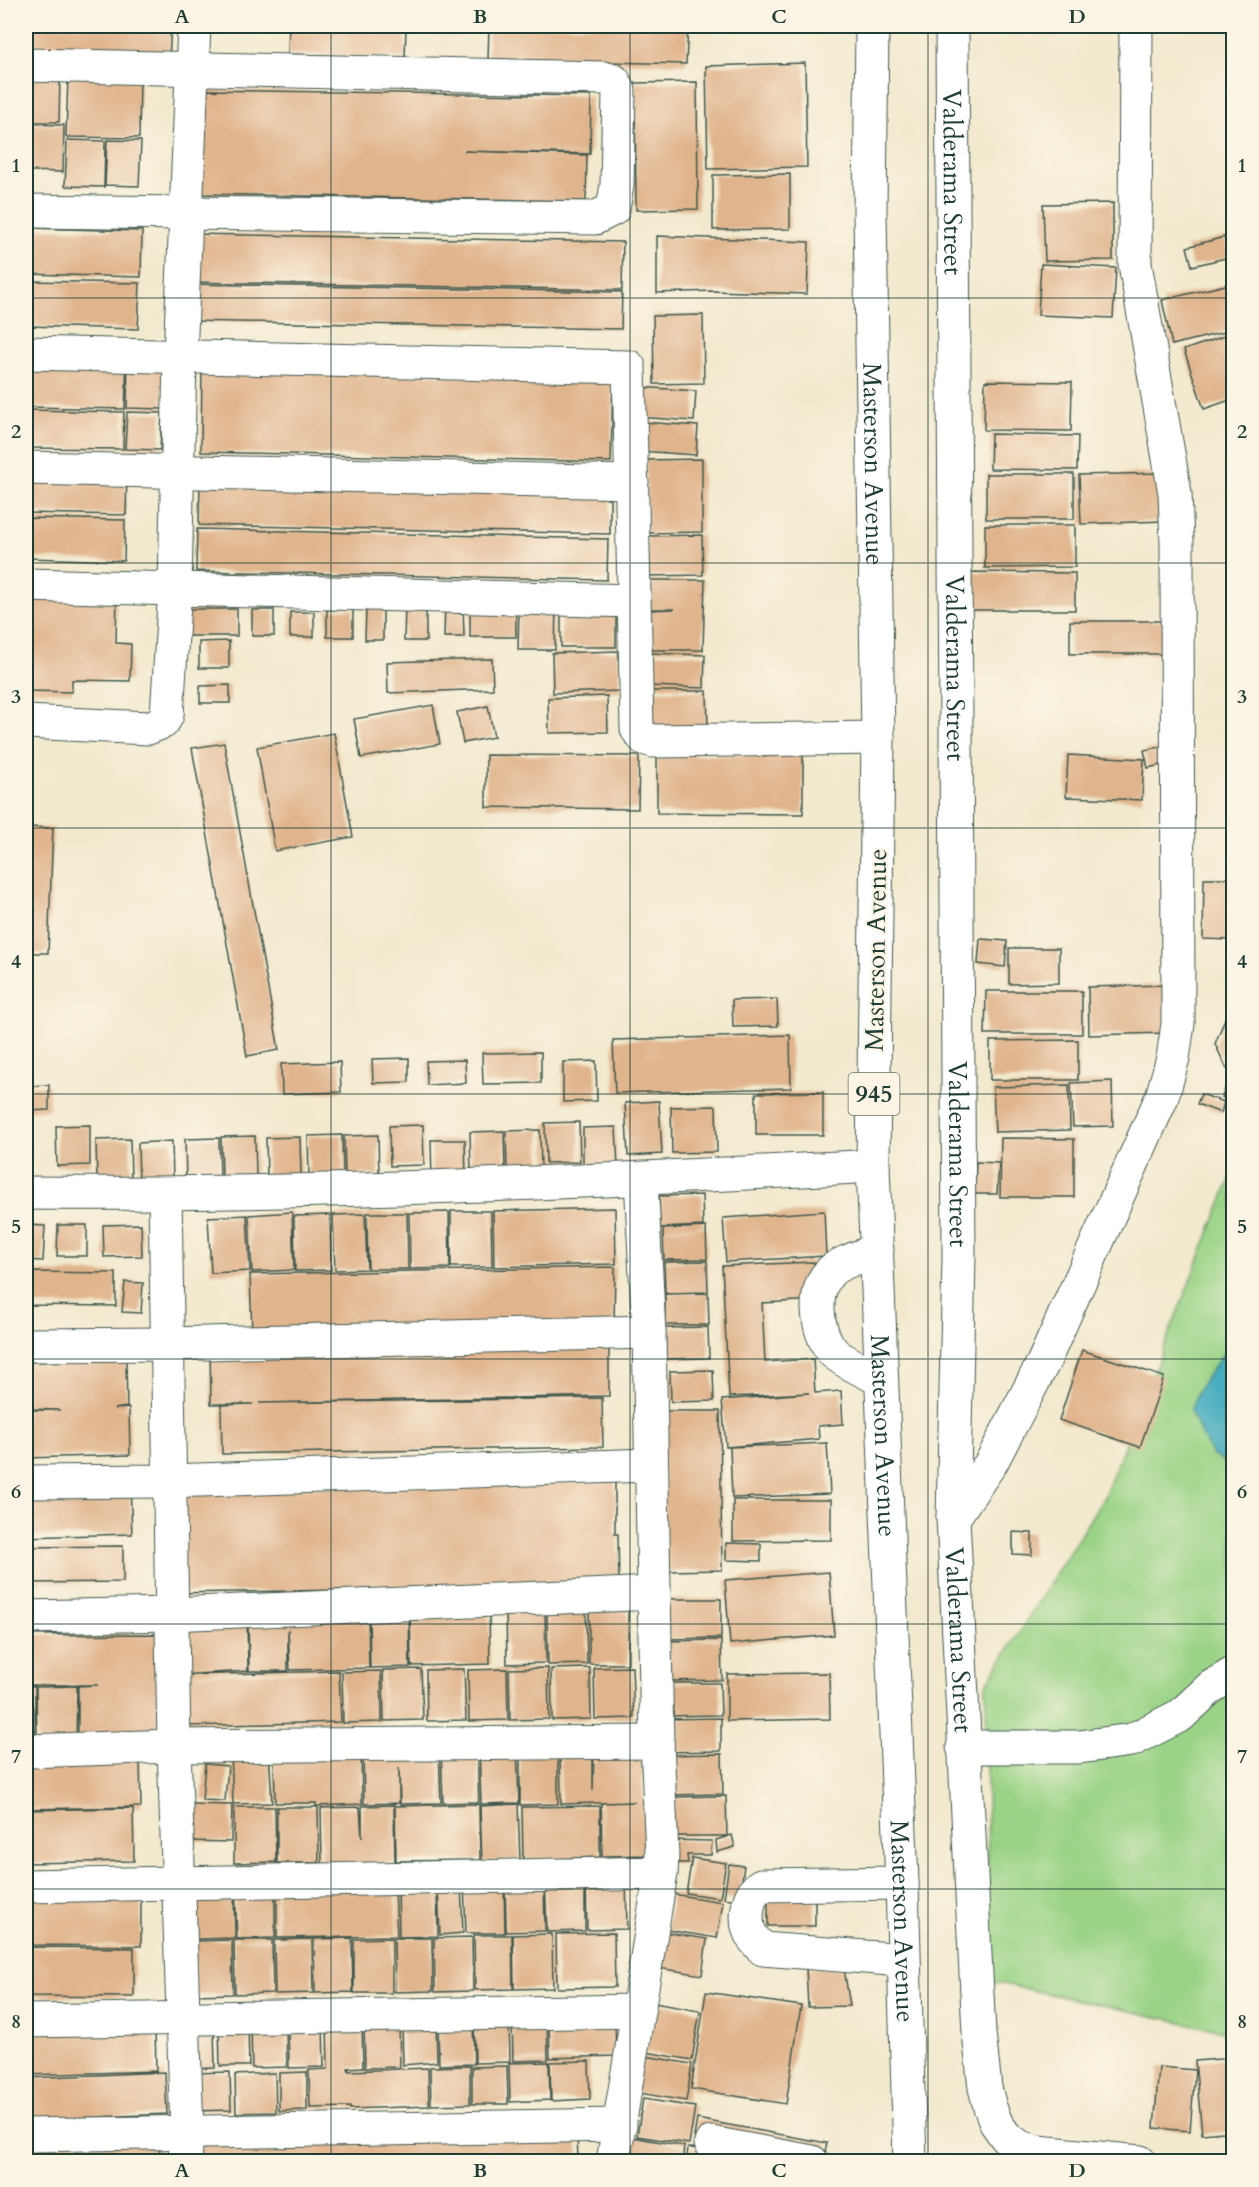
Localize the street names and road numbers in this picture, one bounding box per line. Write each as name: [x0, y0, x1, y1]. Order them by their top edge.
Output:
street label: Valderama Street: [935, 89, 971, 275]
street label: Masterson Avenue: [855, 362, 893, 566]
street label: Valderama Street: [938, 575, 974, 761]
street label: Masterson Avenue: [857, 848, 895, 1052]
street label: Valderama Street: [940, 1061, 976, 1247]
road number: 945: [848, 1073, 900, 1115]
street label: Masterson Avenue: [862, 1334, 905, 1538]
street label: Valderama Street: [937, 1546, 981, 1734]
street label: Masterson Avenue: [882, 1819, 923, 2023]

